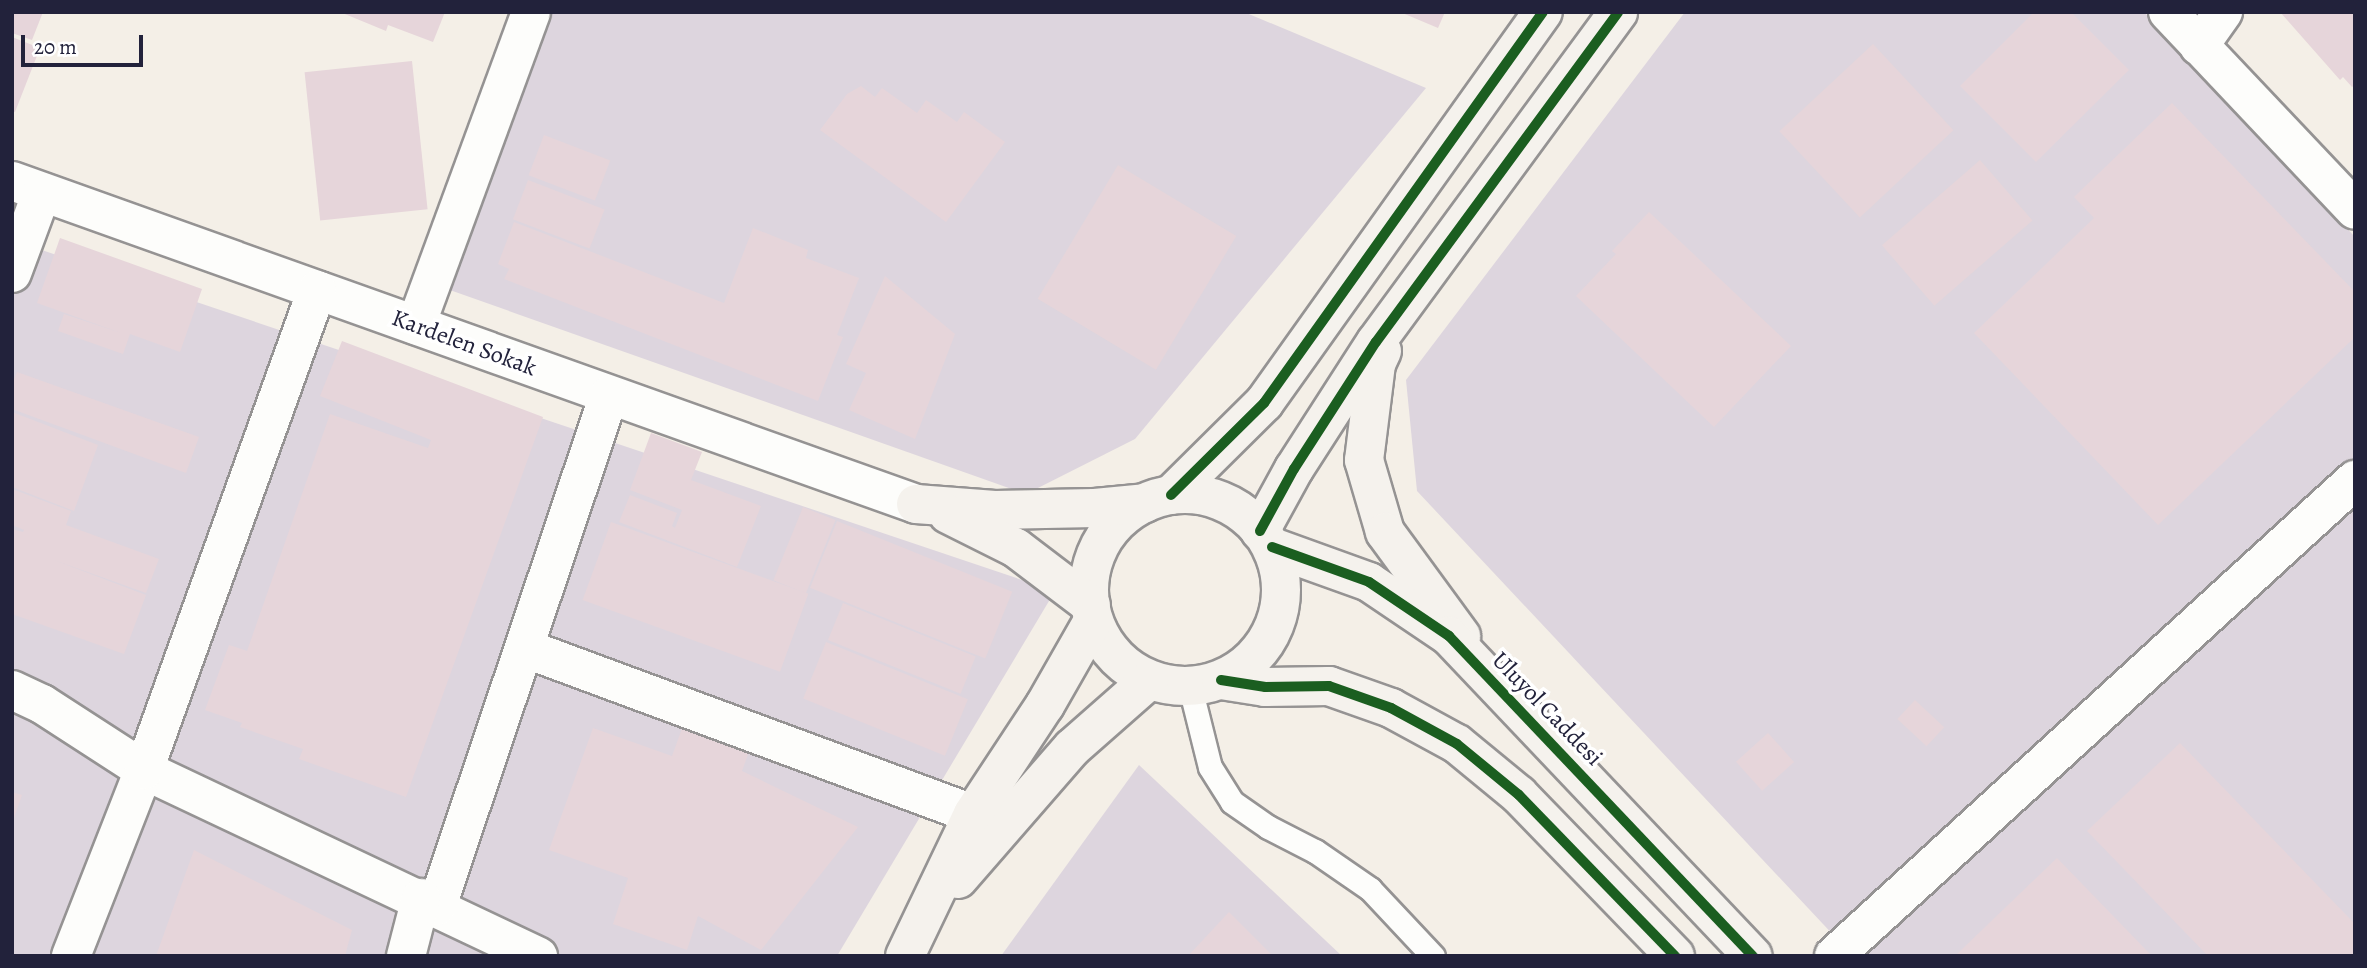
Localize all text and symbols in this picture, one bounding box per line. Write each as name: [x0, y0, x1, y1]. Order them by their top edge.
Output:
scale bar: [24, 21, 147, 65]
text: 20 m: [34, 33, 77, 61]
street label: Kardelen Sokak: [388, 303, 540, 383]
street label: Uluyol Caddesi: [1486, 646, 1608, 772]

